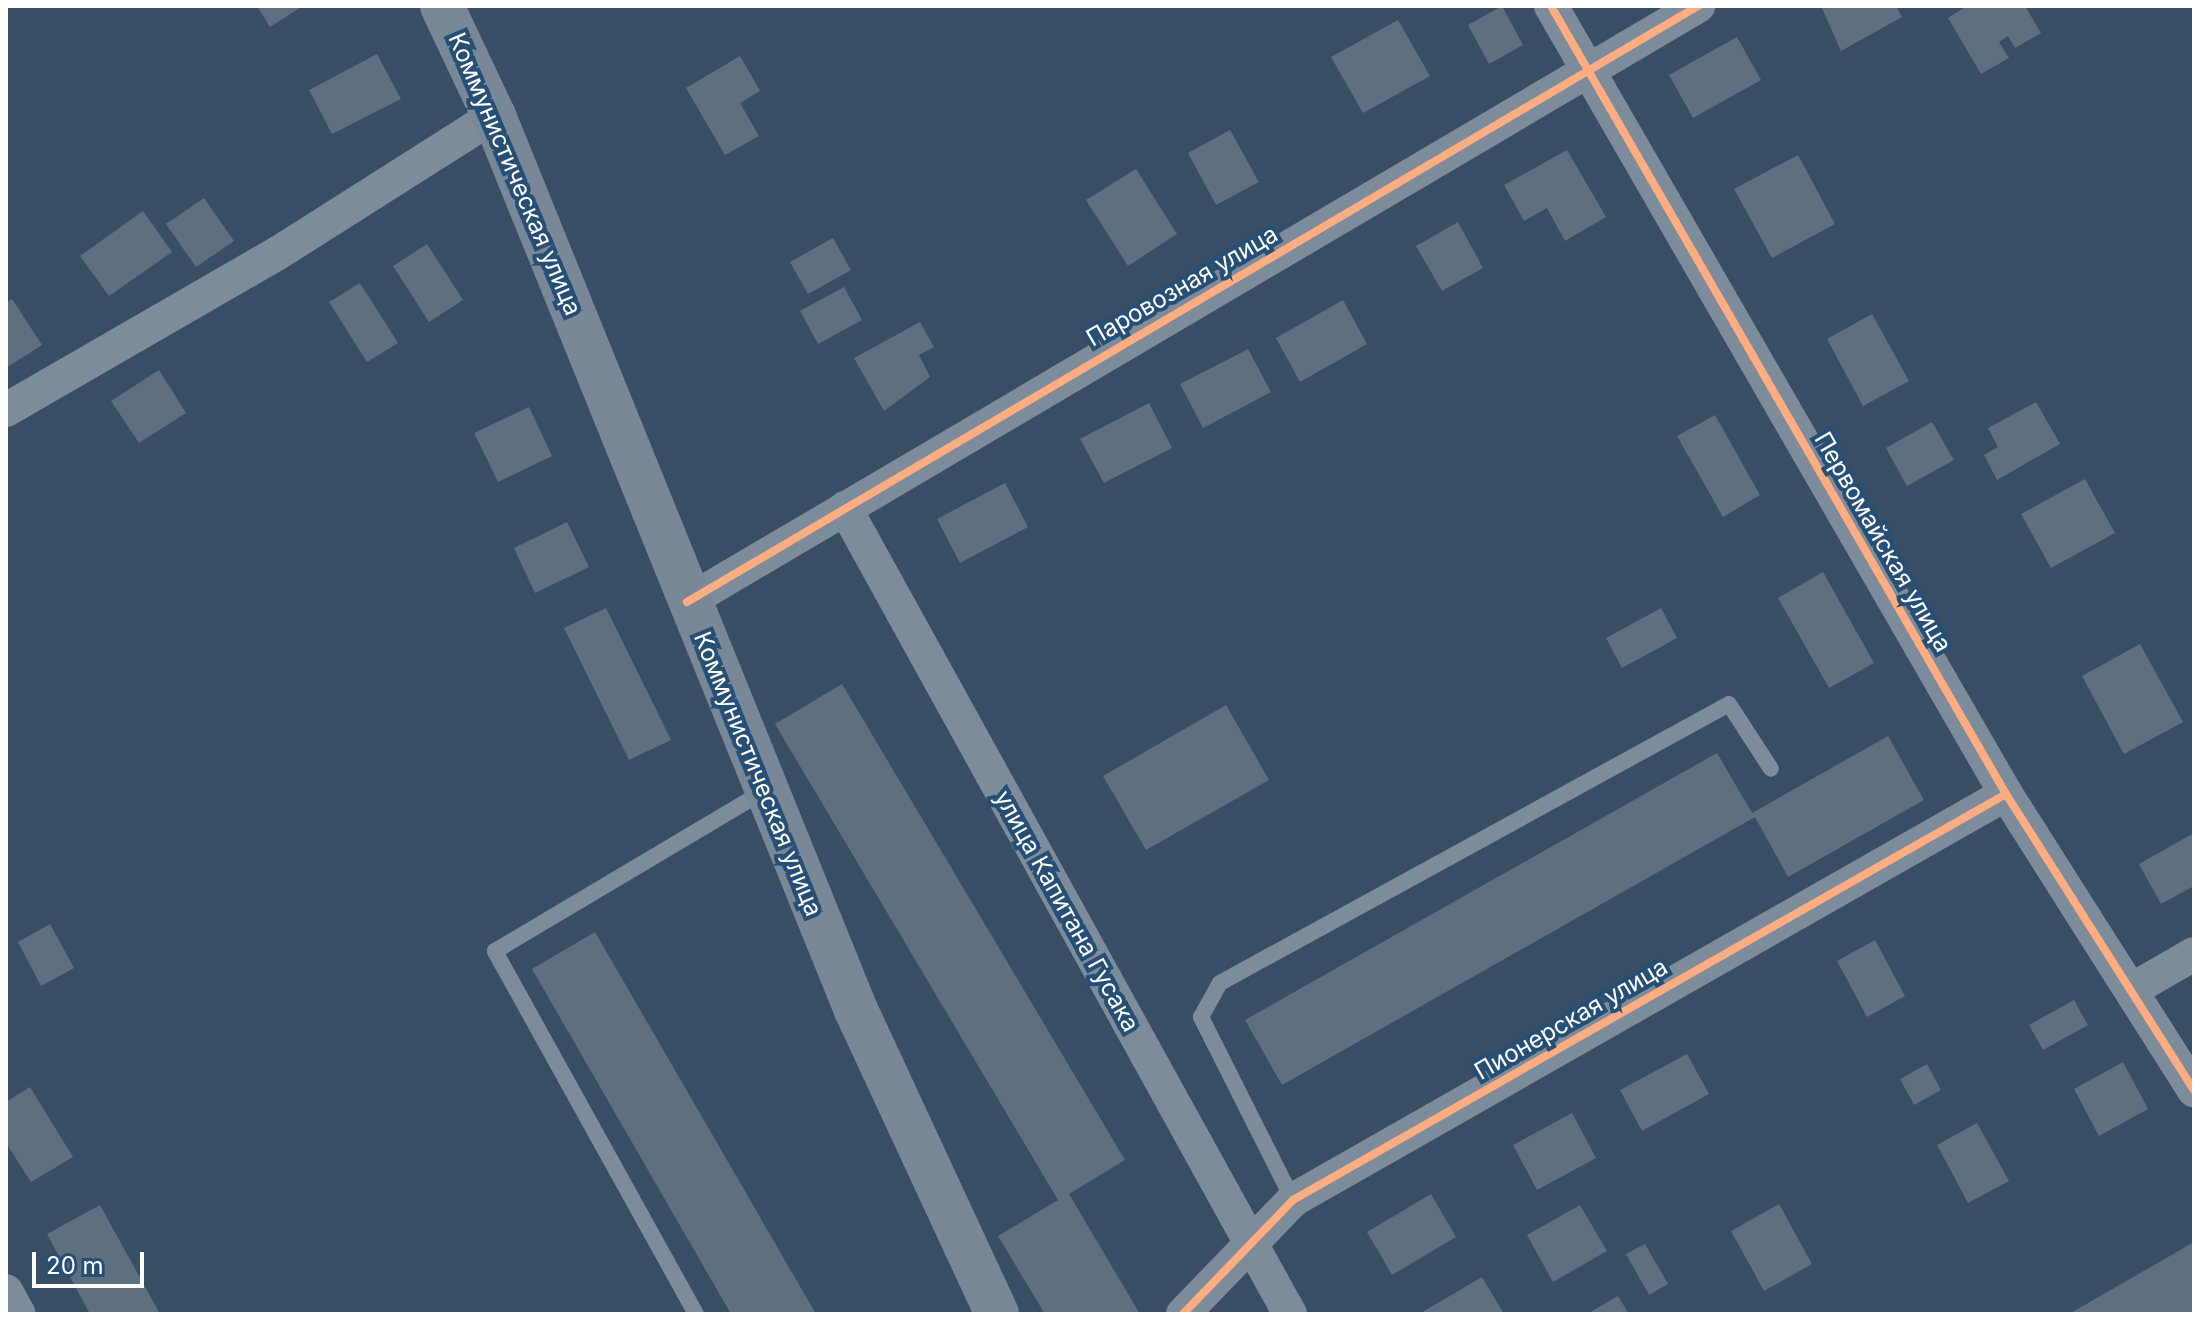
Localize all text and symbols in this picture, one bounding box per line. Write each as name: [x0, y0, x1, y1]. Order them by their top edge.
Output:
street label: Коммунистическая улица: [442, 28, 588, 320]
street label: Паровозная улица: [1081, 219, 1283, 353]
street label: Первомайская улица: [1808, 427, 1958, 657]
street label: Коммунистическая улица: [688, 628, 828, 920]
street label: улица Капитана Гусака: [989, 785, 1145, 1037]
street label: Пионерская улица: [1470, 952, 1672, 1086]
scale bar: [36, 1236, 148, 1286]
text: 20 m: [46, 1251, 104, 1280]

